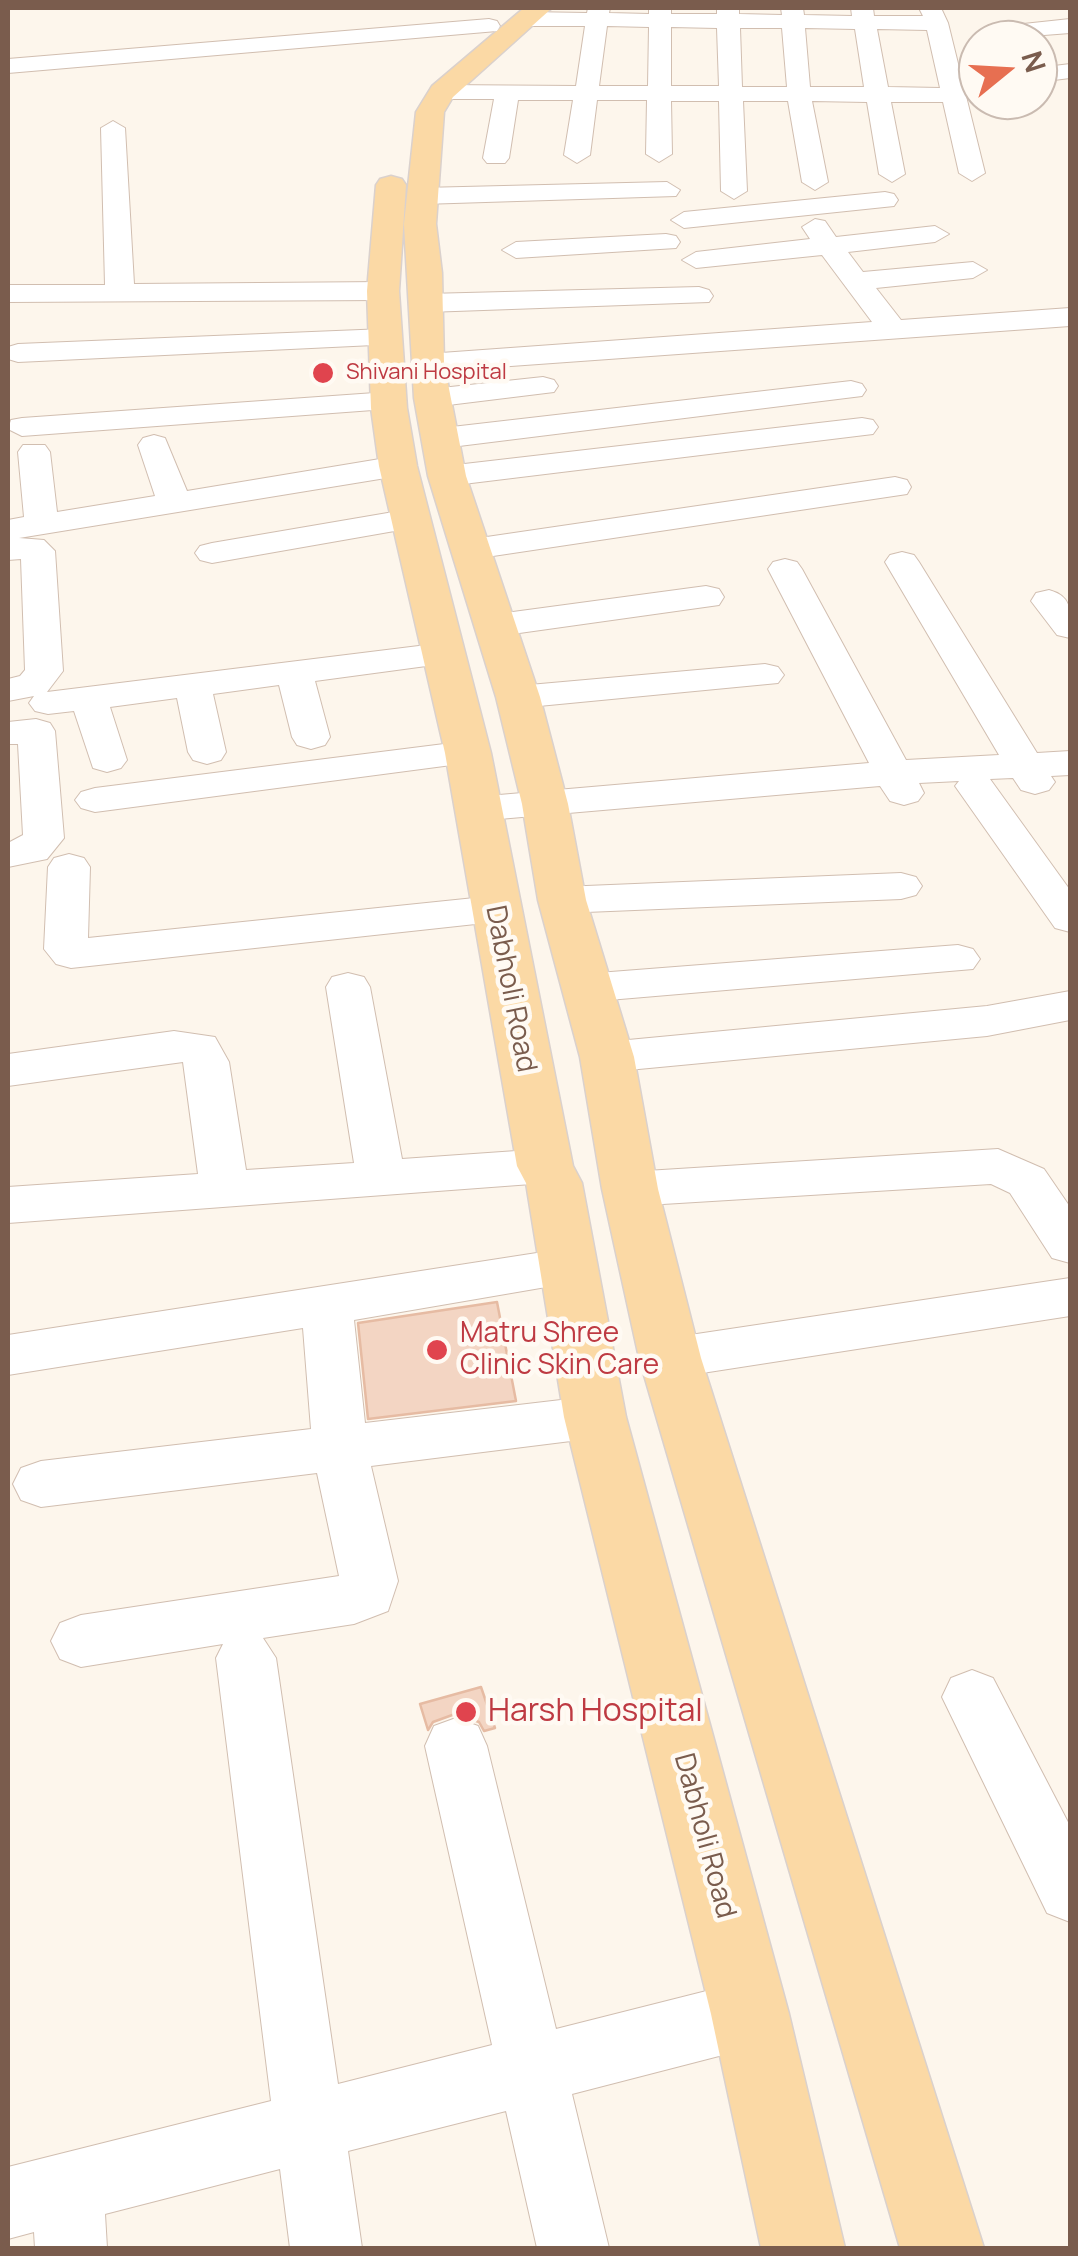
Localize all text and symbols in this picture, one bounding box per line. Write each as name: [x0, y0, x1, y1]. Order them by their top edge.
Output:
north arrow: [958, 20, 1058, 120]
text: N: [1013, 46, 1056, 77]
marker: Shivani Hospital: [310, 360, 336, 386]
place label: Shivani Hospital: [346, 360, 507, 386]
street label: Dabholi Road: [477, 903, 543, 1075]
place label: Matru Shree Clinic Skin Care: [460, 1317, 659, 1383]
marker: Matru Shree Clinic Skin Care: [424, 1337, 450, 1363]
place label: Harsh Hospital: [488, 1693, 703, 1731]
marker: Harsh Hospital: [453, 1699, 479, 1725]
street label: Dabholi Road: [666, 1750, 742, 1922]

